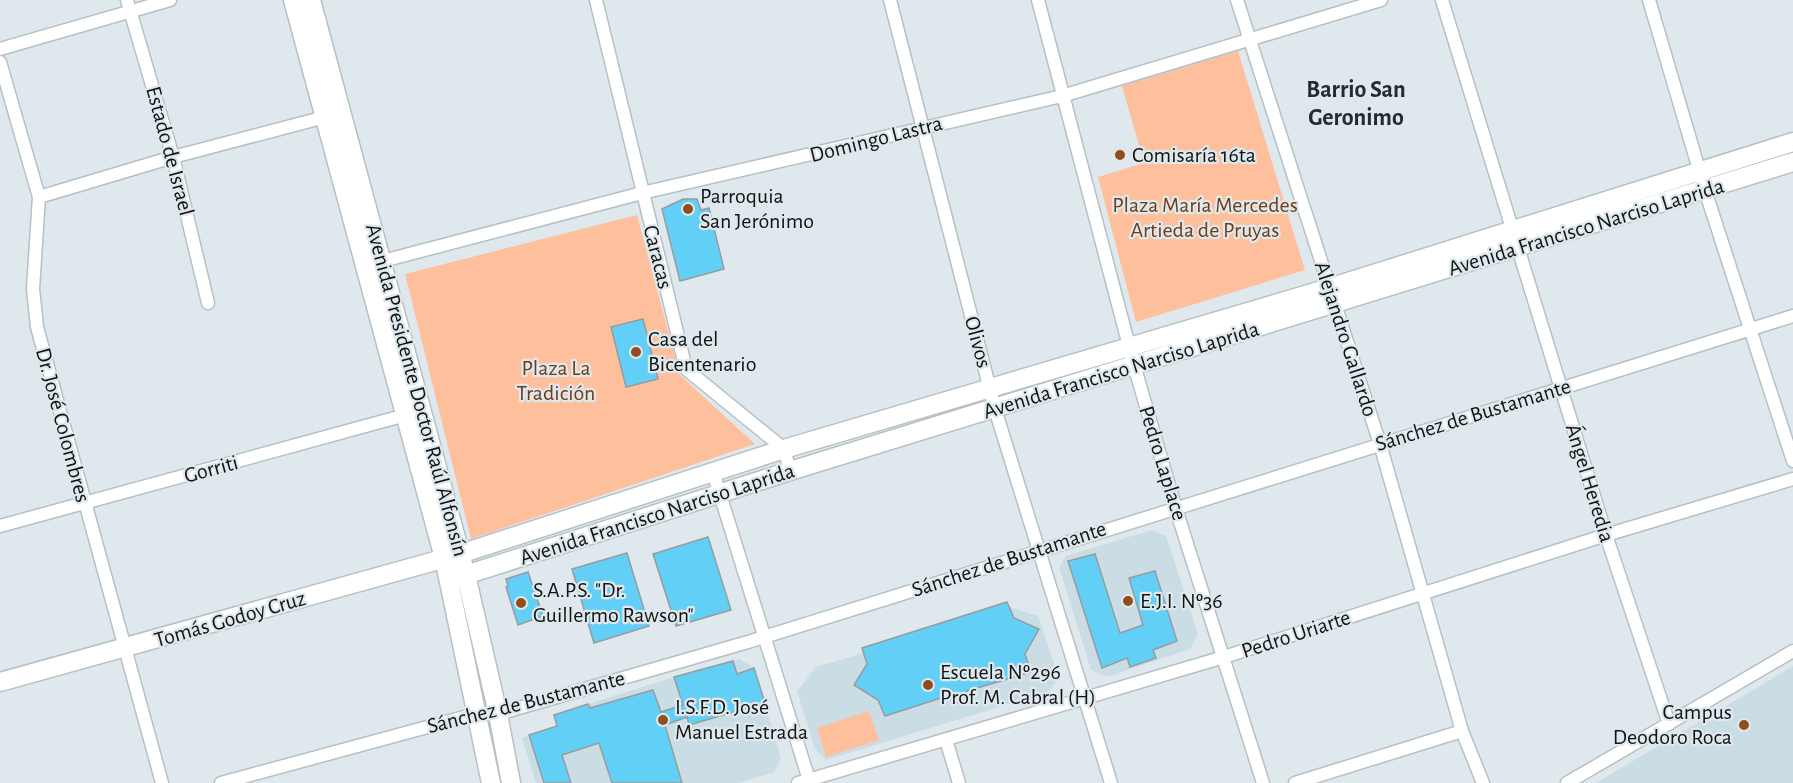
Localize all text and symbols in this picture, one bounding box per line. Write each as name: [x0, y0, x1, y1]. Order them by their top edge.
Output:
district label: Barrio San Geronimo: [1306, 78, 1406, 130]
street label: Estado de Israel: [142, 84, 198, 218]
street label: Domingo Lastra: [807, 112, 945, 166]
place label: Comisaría 16ta: [1132, 144, 1256, 166]
marker: Comisaría 16ta: [1113, 148, 1127, 162]
street label: Avenida Francisco Narciso Laprida: [1445, 174, 1727, 280]
place label: Parroquia San Jerónimo: [700, 185, 814, 232]
park label: Plaza María Mercedes Artieda de Pruyas: [1112, 194, 1298, 241]
marker: Parroquia San Jerónimo: [681, 202, 695, 216]
street label: Avenida Presidente Doctor Raúl Alfonsín: [362, 221, 472, 559]
street label: Caracas: [639, 223, 677, 291]
street label: Alejandro Gallardo: [1311, 259, 1381, 419]
street label: Olivos: [961, 314, 995, 370]
street label: Avenida Francisco Narciso Laprida: [980, 317, 1262, 423]
place label: Casa del Bicentenario: [648, 328, 756, 375]
street label: Dr. José Colombres: [32, 345, 94, 505]
marker: Casa del Bicentenario: [629, 345, 643, 359]
park label: Plaza La Tradición: [517, 357, 595, 404]
street label: Sánchez de Bustamante: [1373, 375, 1573, 455]
street label: Pedro Laplace: [1135, 403, 1191, 523]
street label: Ángel Heredia: [1562, 421, 1619, 545]
street label: Gorriti: [181, 451, 241, 487]
street label: Avenida Francisco Narciso Laprida: [517, 459, 797, 569]
street label: Sánchez de Bustamante: [909, 517, 1109, 601]
place label: S.A.P.S. "Dr. Guillermo Rawson": [533, 579, 694, 626]
street label: Tomás Godoy Cruz: [152, 587, 308, 651]
place label: E.J.I. Nº36: [1140, 590, 1223, 612]
marker: E.J.I. Nº36: [1121, 594, 1135, 608]
marker: S.A.P.S. "Dr. Guillermo Rawson": [514, 596, 528, 610]
street label: Pedro Uriarte: [1239, 606, 1353, 662]
place label: Escuela Nº296 Prof. M. Cabral (H): [940, 661, 1096, 708]
street label: Sánchez de Bustamante: [425, 667, 627, 737]
marker: Escuela Nº296 Prof. M. Cabral (H): [921, 678, 935, 692]
place label: I.S.F.D. José Manuel Estrada: [675, 696, 808, 743]
place label: Campus Deodoro Roca: [1613, 701, 1732, 748]
marker: I.S.F.D. José Manuel Estrada: [656, 713, 670, 727]
marker: Campus Deodoro Roca: [1737, 718, 1751, 732]

